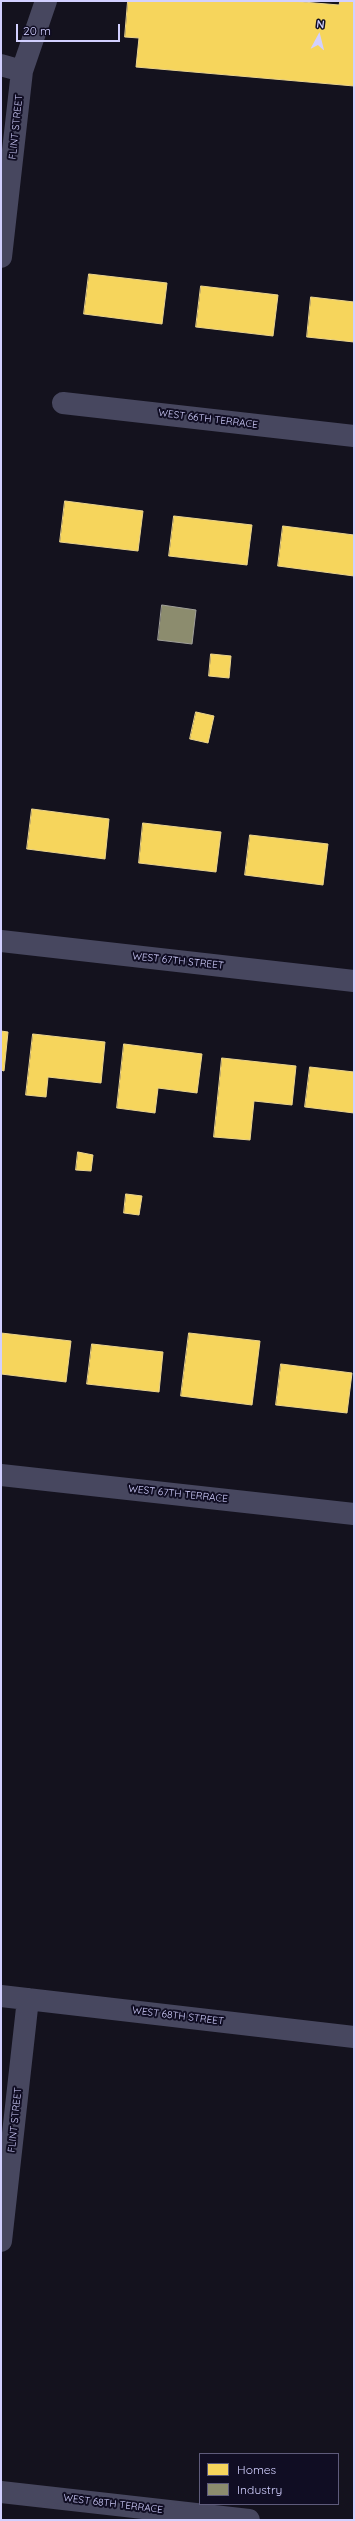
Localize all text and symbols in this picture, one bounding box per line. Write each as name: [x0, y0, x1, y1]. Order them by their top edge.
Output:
scale bar: [18, 16, 122, 42]
north arrow: [299, 16, 339, 56]
text: N: [316, 17, 325, 32]
text: 20 m: [23, 23, 51, 38]
street label: FLINT STREET: [7, 94, 25, 160]
street label: WEST 66TH TERRACE: [158, 407, 258, 431]
street label: WEST 67TH STREET: [132, 950, 224, 972]
street label: WEST 67TH TERRACE: [128, 1483, 228, 1505]
street label: WEST 68TH STREET: [131, 2004, 225, 2028]
street label: FLINT STREET: [6, 2087, 24, 2153]
legend: [199, 2453, 339, 2505]
text: Homes: [237, 2462, 276, 2477]
text: Industry: [237, 2482, 282, 2497]
street label: WEST 68TH TERRACE: [63, 2492, 163, 2516]

